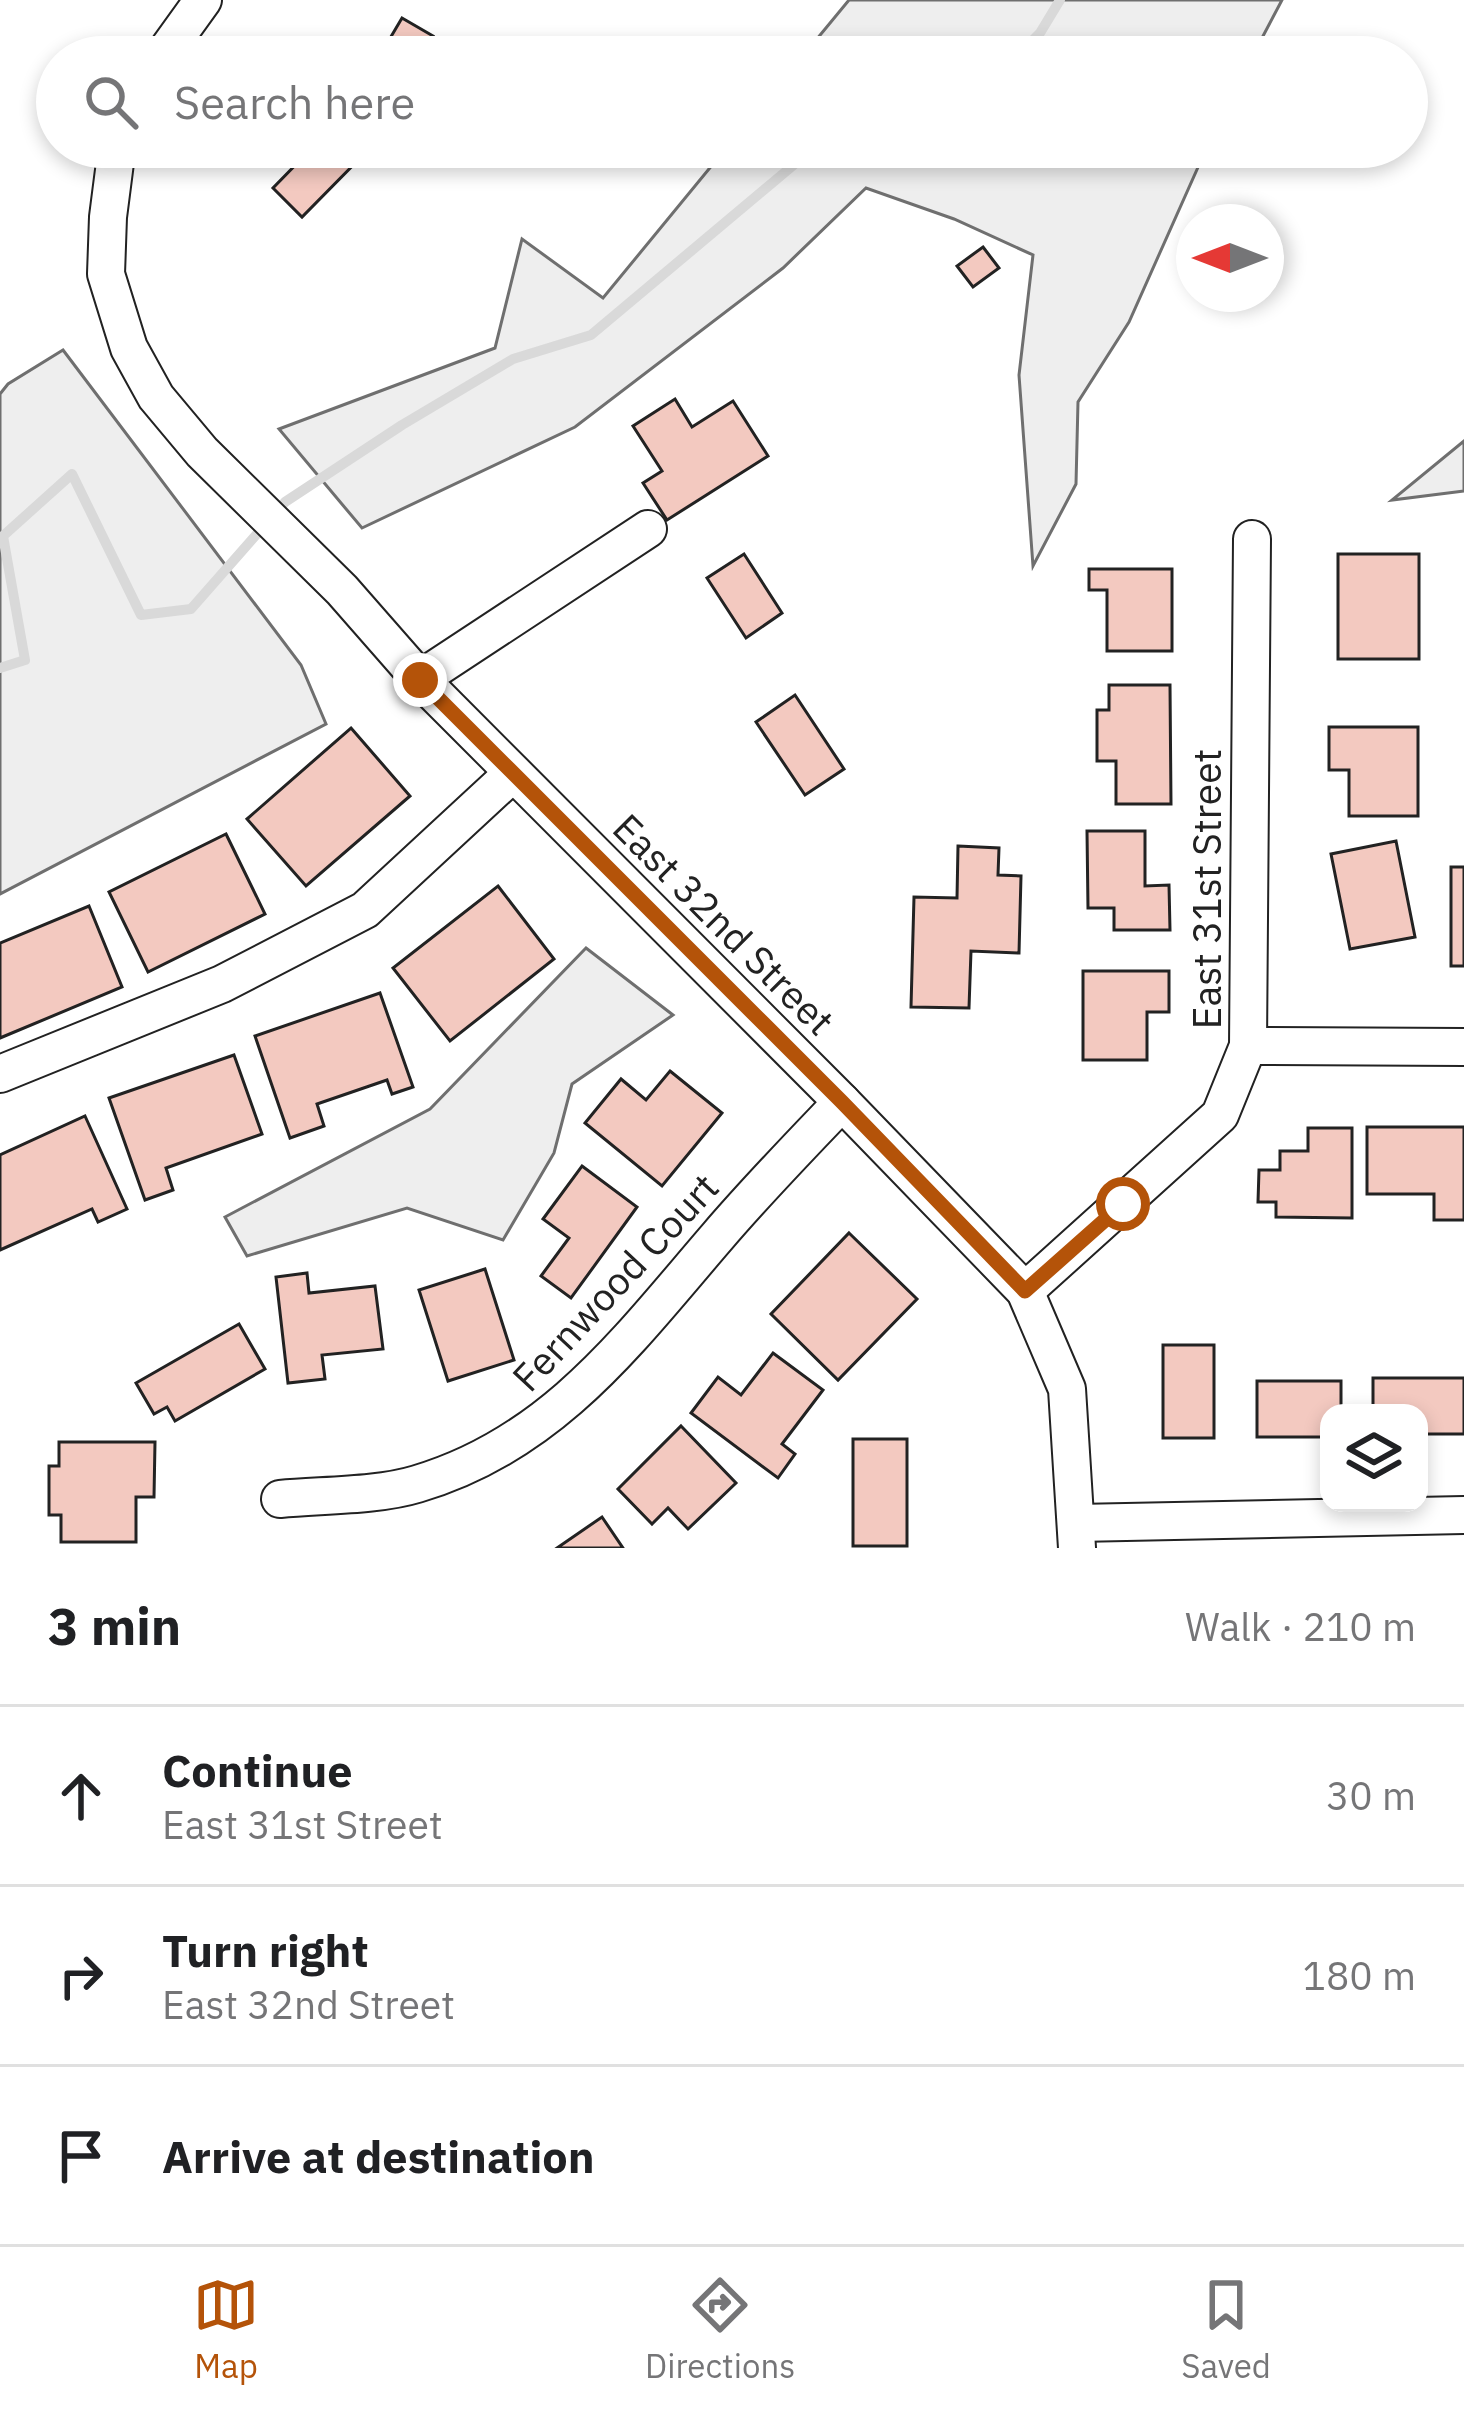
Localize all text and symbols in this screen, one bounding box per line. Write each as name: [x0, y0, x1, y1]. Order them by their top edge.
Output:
search box: [36, 36, 1428, 168]
icon: search: [78, 69, 144, 135]
text: Search here: [174, 73, 415, 131]
north arrow: [1176, 204, 1284, 312]
route end: [393, 653, 447, 707]
street label: East 31st Street: [1181, 749, 1232, 1029]
street label: East 32nd Street: [602, 802, 846, 1046]
street label: Fernwood Court: [501, 1162, 729, 1402]
route start: [1096, 1177, 1150, 1231]
map controls: [1320, 1404, 1428, 1512]
button: layers: [1320, 1404, 1428, 1512]
text: 3 min: [48, 1593, 181, 1659]
text: Walk · 210 m: [1185, 1601, 1416, 1652]
text: Continue: [162, 1741, 353, 1799]
icon: ahead: [48, 1763, 114, 1829]
text: 30 m: [1326, 1770, 1416, 1821]
text: East 31st Street: [162, 1799, 443, 1850]
text: Turn right: [162, 1921, 369, 1979]
icon: right: [48, 1943, 114, 2009]
text: 180 m: [1303, 1950, 1416, 2001]
text: East 32nd Street: [162, 1979, 455, 2030]
icon: arrive: [48, 2123, 114, 2189]
text: Arrive at destination: [162, 2127, 595, 2185]
tab: Map: [193, 2272, 259, 2387]
tab: Directions: [645, 2272, 795, 2387]
tab: Saved: [1181, 2272, 1271, 2387]

